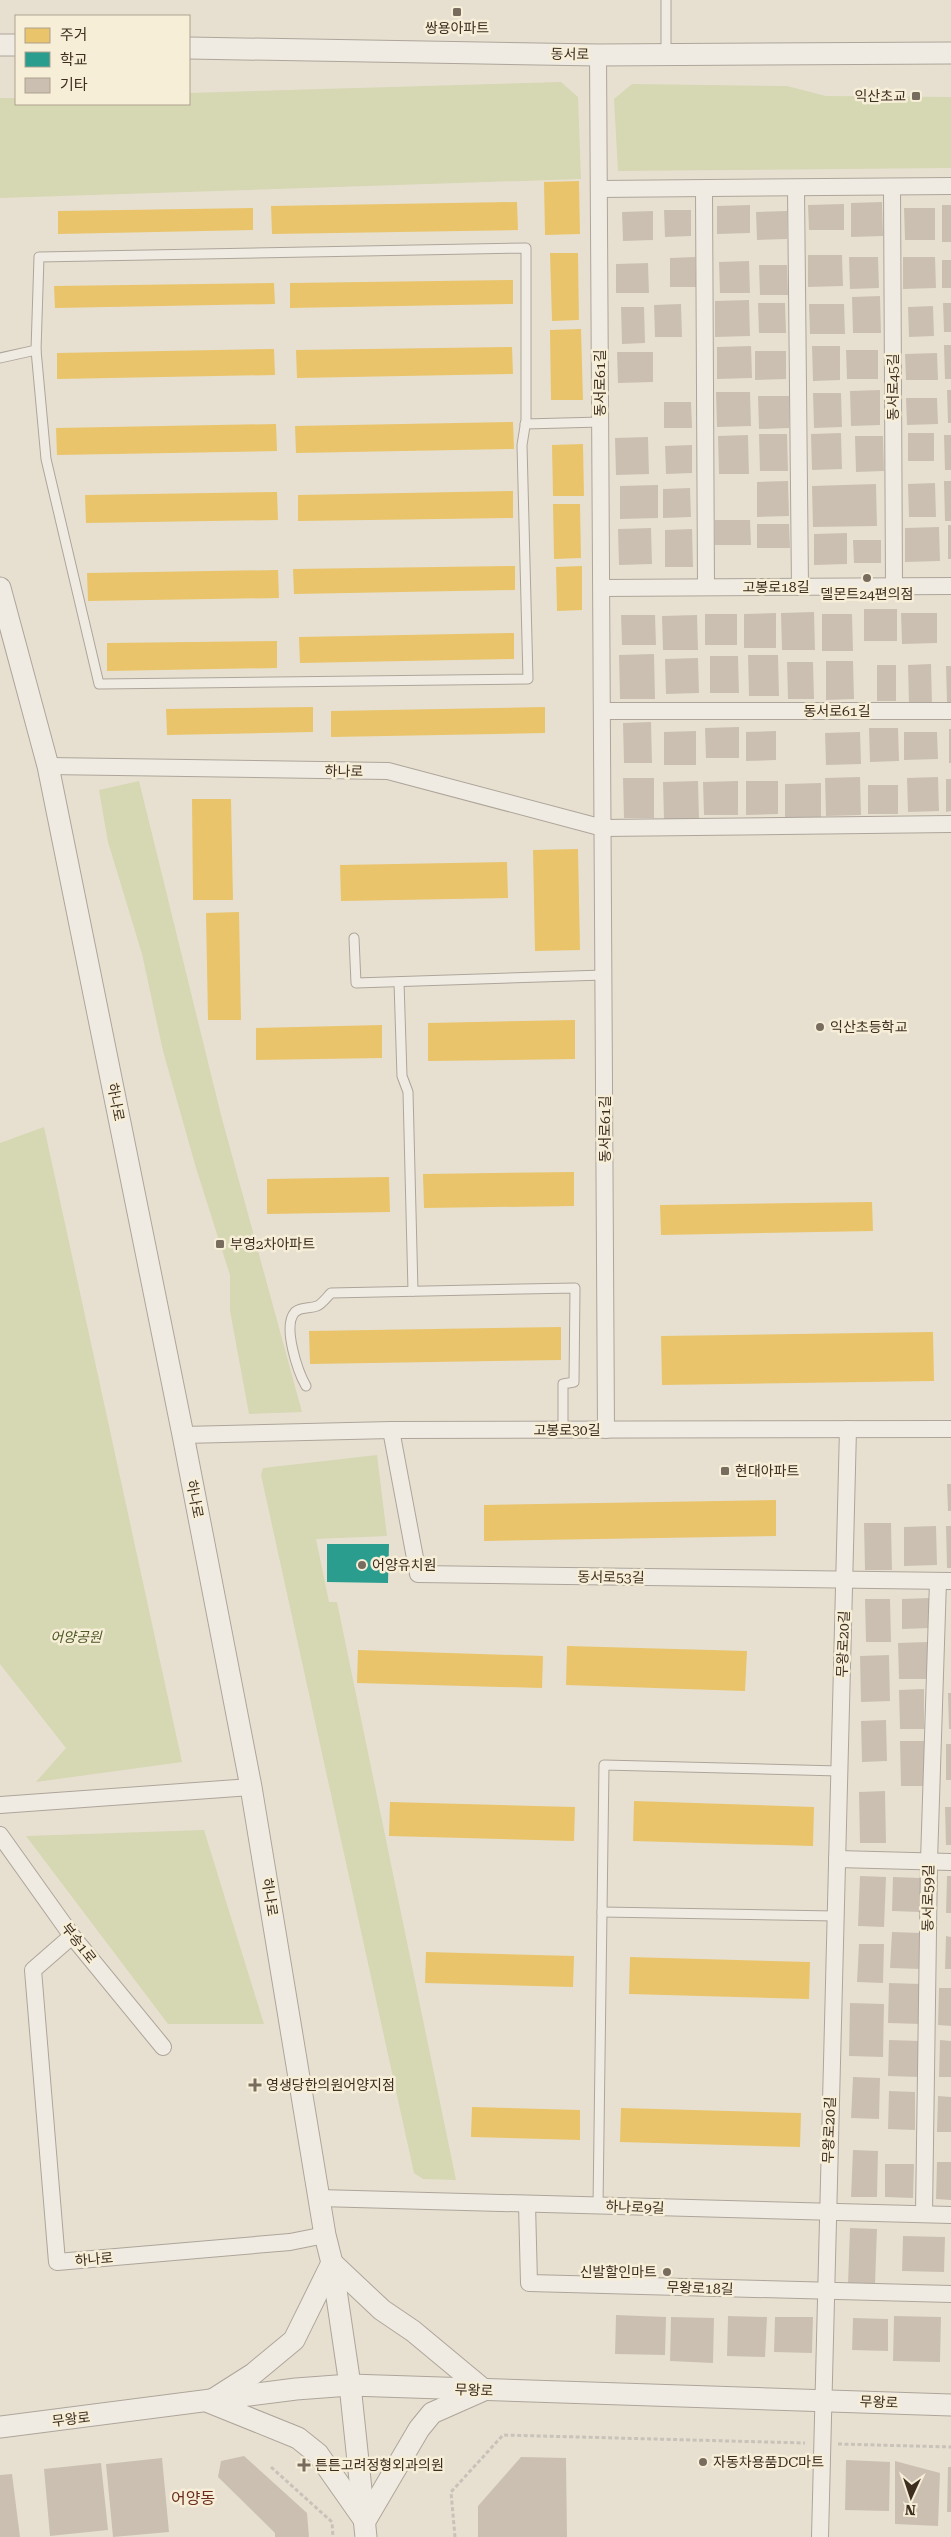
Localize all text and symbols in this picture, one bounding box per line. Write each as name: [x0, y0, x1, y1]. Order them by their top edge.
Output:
marker: 쌍용아파트: [451, 6, 463, 18]
legend: [15, 15, 190, 105]
place label: 쌍용아파트: [425, 20, 489, 36]
text: 주거: [60, 26, 88, 44]
street label: 동서로: [551, 46, 590, 62]
text: 학교: [60, 51, 88, 69]
text: 기타: [60, 76, 88, 94]
place label: 익산초교: [854, 88, 906, 104]
marker: 익산초교: [910, 90, 922, 102]
street label: 동서로61길: [592, 349, 608, 417]
street label: 동서로45길: [885, 353, 901, 421]
marker: 델몬트24편의점: [861, 572, 873, 584]
street label: 고봉로18길: [742, 579, 810, 595]
place label: 델몬트24편의점: [821, 586, 913, 602]
street label: 동서로61길: [803, 703, 871, 719]
street label: 하나로: [325, 763, 364, 779]
place label: 익산초등학교: [830, 1019, 907, 1035]
marker: 익산초등학교: [814, 1021, 826, 1033]
street label: 하나로: [104, 1082, 128, 1123]
street label: 동서로61길: [597, 1095, 613, 1163]
place label: 부영2차아파트: [230, 1236, 315, 1252]
marker: 부영2차아파트: [214, 1238, 226, 1250]
street label: 고봉로30길: [533, 1422, 601, 1438]
place label: 현대아파트: [735, 1463, 800, 1479]
marker: 현대아파트: [719, 1465, 731, 1477]
street label: 하나로: [183, 1479, 207, 1520]
place label: 어양유치원: [372, 1557, 436, 1573]
marker: 어양유치원: [356, 1559, 368, 1571]
street label: 동서로53길: [577, 1568, 645, 1586]
street label: 무왕로20길: [834, 1610, 852, 1678]
park label: 어양공원: [50, 1629, 103, 1645]
street label: 동서로59길: [919, 1864, 937, 1932]
street label: 하나로: [259, 1877, 281, 1917]
street label: 부송1로: [58, 1920, 100, 1966]
place label: 영생당한의원어양지점: [266, 2077, 395, 2093]
marker: 영생당한의원어양지점: [248, 2078, 262, 2092]
street label: 무왕로20길: [820, 2096, 838, 2164]
street label: 하나로9길: [605, 2198, 665, 2216]
street label: 하나로: [74, 2249, 114, 2269]
place label: 신발할인마트: [580, 2264, 657, 2280]
marker: 신발할인마트: [661, 2266, 673, 2278]
street label: 무왕로18길: [666, 2279, 734, 2297]
street label: 무왕로: [454, 2381, 494, 2399]
street label: 무왕로: [859, 2393, 899, 2411]
street label: 무왕로: [51, 2409, 91, 2429]
place label: 자동차용품DC마트: [713, 2454, 824, 2470]
marker: 자동차용품DC마트: [697, 2456, 709, 2468]
place label: 튼튼고려정형외과의원: [315, 2457, 444, 2473]
marker: 튼튼고려정형외과의원: [297, 2458, 311, 2472]
north arrow: [886, 2472, 936, 2522]
district label: 어양동: [171, 2489, 215, 2508]
text: N: [904, 2502, 916, 2518]

